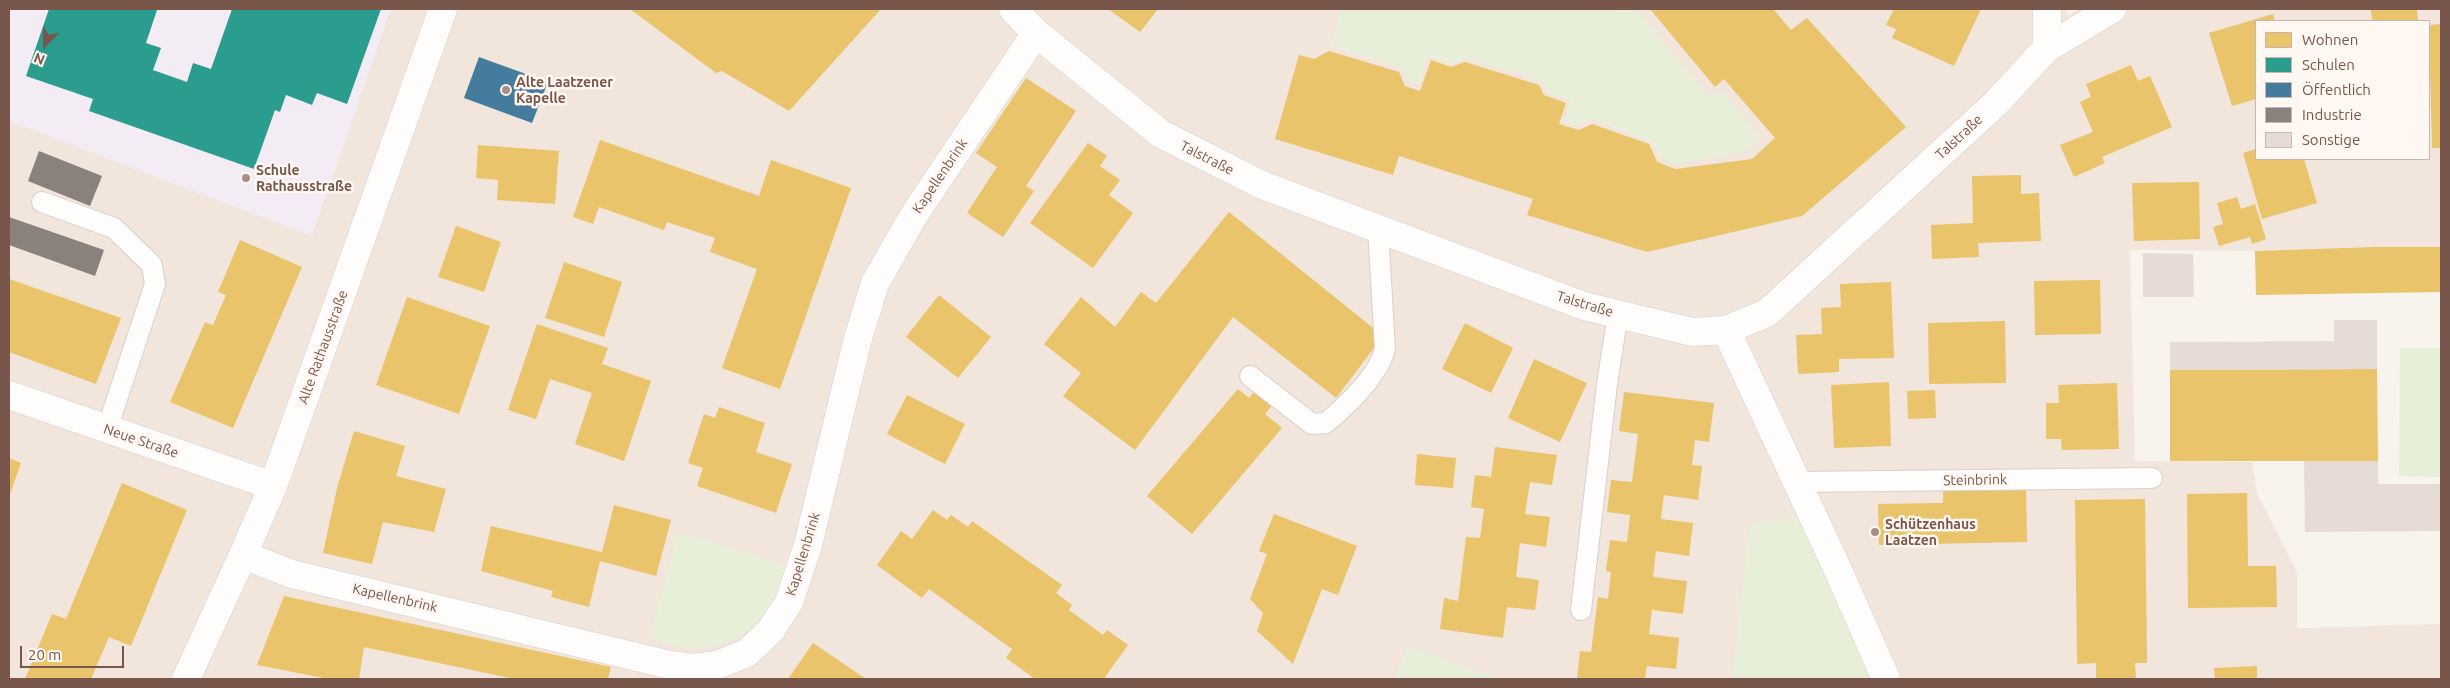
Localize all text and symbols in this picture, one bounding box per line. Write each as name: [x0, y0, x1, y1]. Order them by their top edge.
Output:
north arrow: [20, 20, 70, 70]
legend: [2255, 20, 2430, 160]
text: Wohnen: [2302, 31, 2358, 48]
text: N: [32, 50, 47, 68]
text: Schulen: [2302, 56, 2355, 73]
place label: Alte Laatzener Kapelle: [516, 74, 613, 106]
text: Öffentlich: [2302, 81, 2371, 98]
marker: Alte Laatzener Kapelle: [500, 84, 512, 96]
text: Industrie: [2302, 106, 2362, 123]
street label: Talstraße: [1932, 111, 1986, 163]
text: Sonstige: [2302, 131, 2360, 148]
street label: Kapellenbrink: [909, 135, 971, 217]
street label: Talstraße: [1177, 137, 1237, 179]
place label: Schule Rathausstraße: [256, 162, 352, 194]
marker: Schule Rathausstraße: [240, 172, 252, 184]
street label: Talstraße: [1555, 287, 1615, 321]
street label: Alte Rathausstraße: [295, 288, 351, 406]
street label: Neue Straße: [101, 420, 181, 462]
street label: Steinbrink: [1943, 471, 2007, 489]
street label: Kapellenbrink: [782, 510, 824, 598]
place label: Schützenhaus Laatzen: [1885, 516, 1976, 548]
marker: Schützenhaus Laatzen: [1869, 526, 1881, 538]
street label: Kapellenbrink: [351, 580, 439, 616]
scale bar: [22, 636, 126, 668]
text: 20 m: [28, 646, 61, 663]

